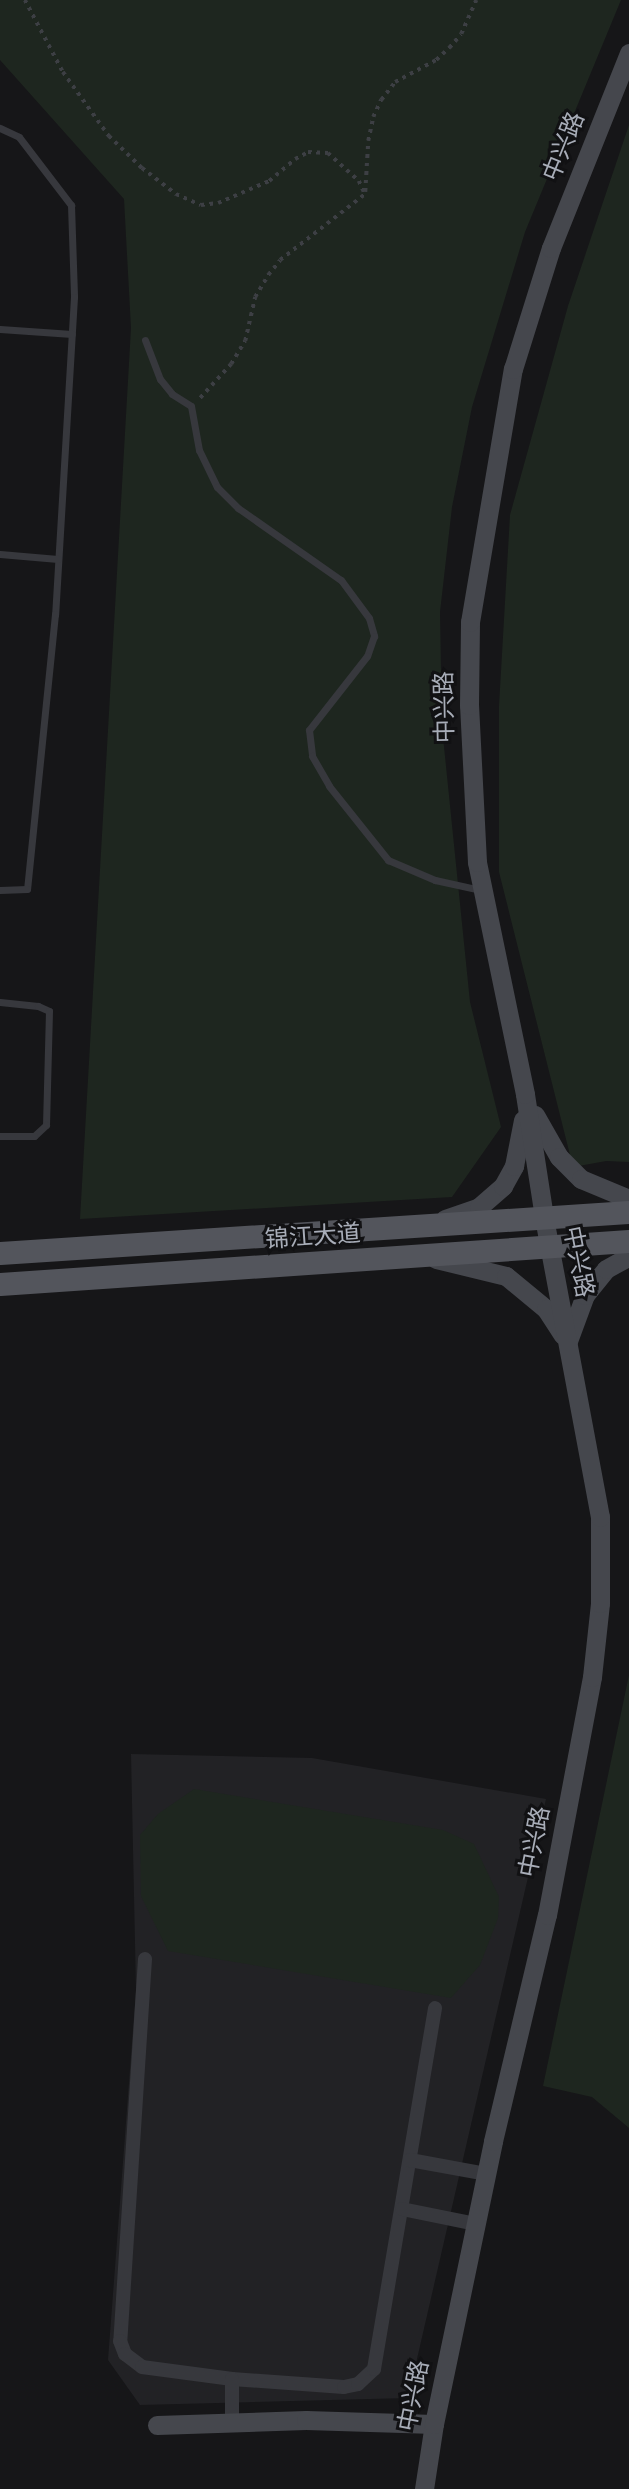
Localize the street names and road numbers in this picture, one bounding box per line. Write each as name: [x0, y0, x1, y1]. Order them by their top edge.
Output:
street label: 中兴路: [538, 108, 592, 186]
street label: 中兴路: [431, 671, 461, 743]
street label: 锦江大道: [264, 1220, 362, 1256]
street label: 中兴路: [556, 1224, 598, 1300]
street label: 中兴路: [515, 1804, 557, 1880]
street label: 中兴路: [394, 2358, 436, 2434]

